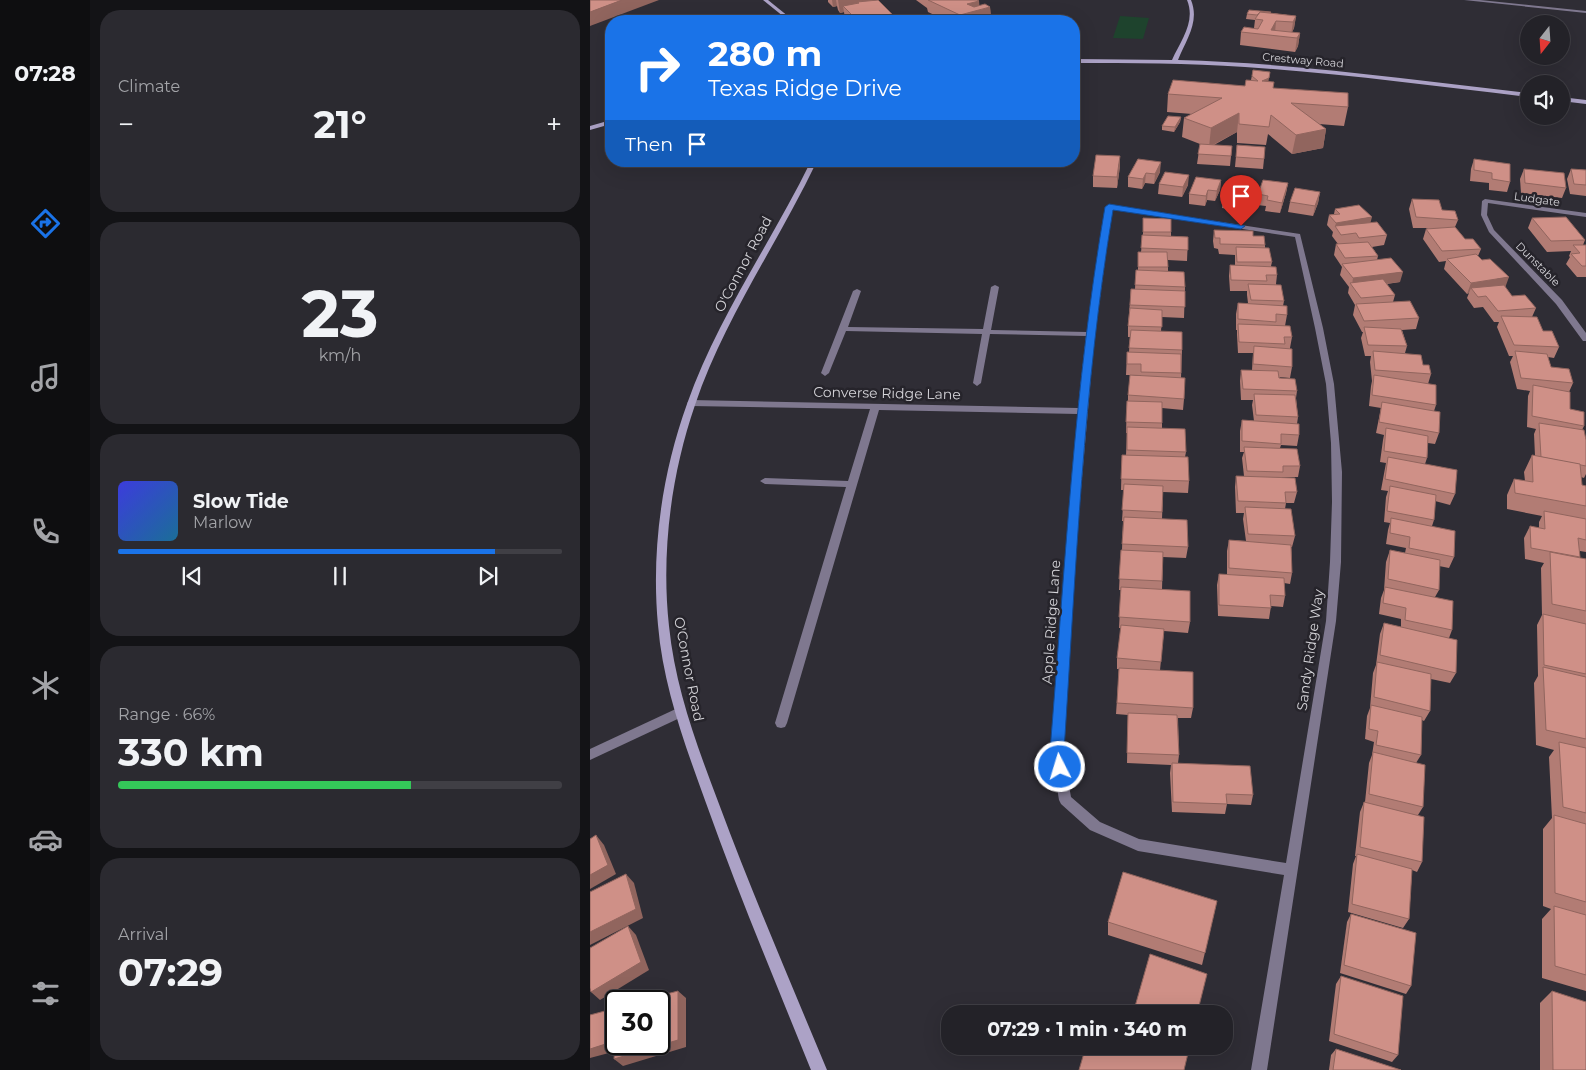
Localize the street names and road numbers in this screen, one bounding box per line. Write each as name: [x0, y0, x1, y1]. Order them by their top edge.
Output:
street label: Crestway Road: [1262, 49, 1344, 71]
street label: Ludgate: [1513, 189, 1561, 209]
street label: O'Connor Road: [710, 213, 776, 315]
street label: Dunstable: [1513, 239, 1563, 289]
street label: Converse Ridge Lane: [813, 383, 961, 403]
street label: Apple Ridge Lane: [1038, 559, 1064, 685]
street label: Sandy Ridge Way: [1293, 588, 1327, 712]
street label: O'Connor Road: [670, 615, 708, 723]

